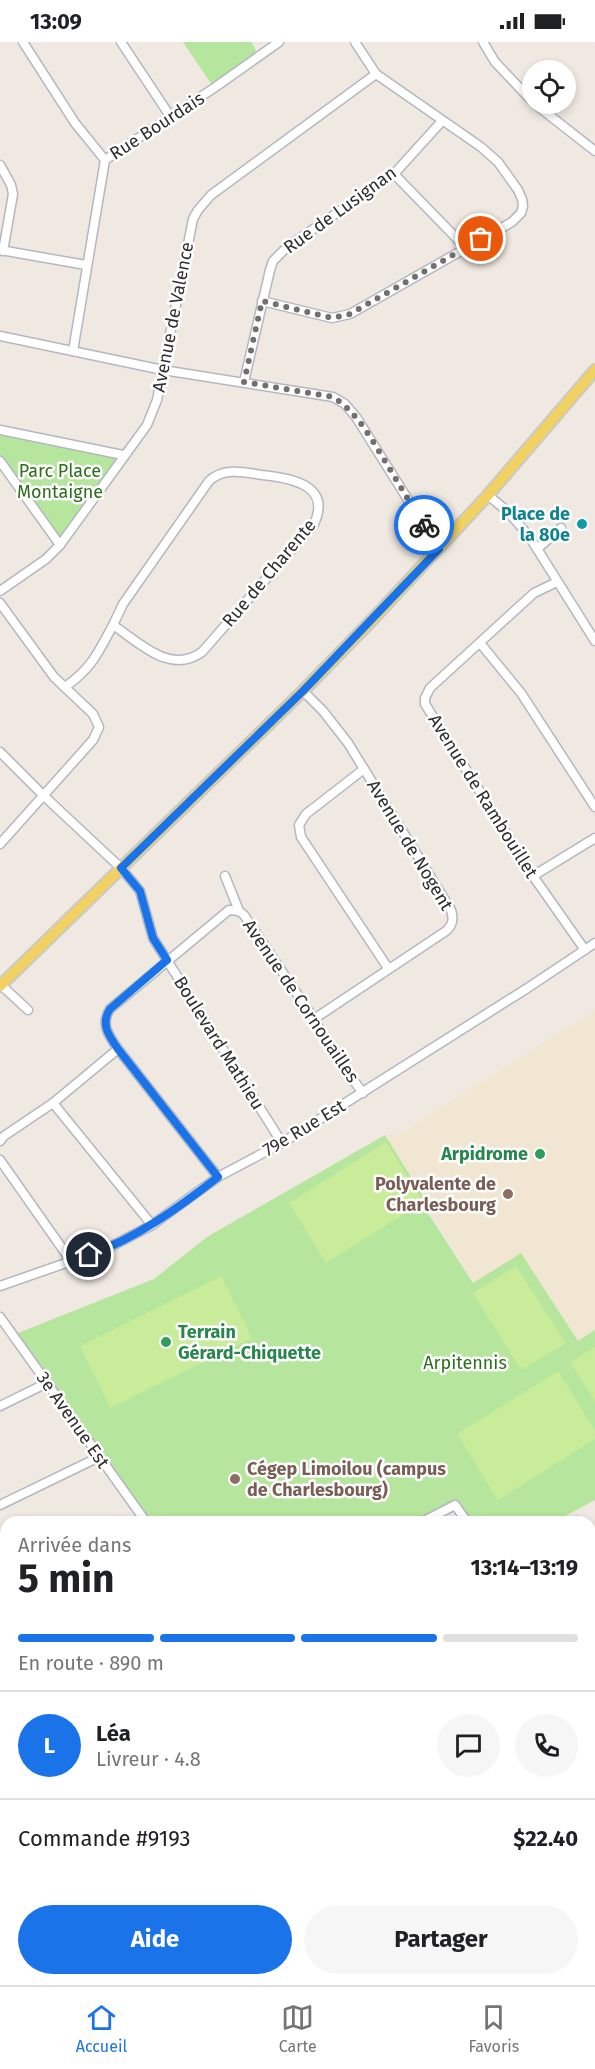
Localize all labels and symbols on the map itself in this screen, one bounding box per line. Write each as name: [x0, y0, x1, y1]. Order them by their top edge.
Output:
street label: Rue Bourdais: [106, 87, 208, 165]
street label: Rue de Lusignan: [279, 162, 401, 258]
pin: [455, 213, 506, 264]
street label: Avenue de Valence: [148, 240, 198, 394]
park label: Parc Place Montaigne: [17, 460, 103, 503]
courier: [394, 495, 454, 555]
place label: Place de la 80e: [501, 503, 570, 546]
street label: Rue de Charente: [217, 514, 321, 632]
marker: Place de la 80e: [575, 517, 589, 531]
street label: Avenue de Rambouillet: [424, 710, 543, 883]
street label: Avenue de Nogent: [362, 776, 458, 915]
street label: Avenue de Cornouailles: [238, 915, 364, 1087]
street label: Boulevard Mathieu: [169, 972, 269, 1114]
street label: 79e Rue Est: [259, 1095, 350, 1161]
place label: Arpidrome: [440, 1143, 528, 1165]
marker: Arpidrome: [533, 1147, 547, 1161]
place label: Polyvalente de Charlesbourg: [375, 1173, 496, 1216]
marker: Polyvalente de Charlesbourg: [501, 1187, 515, 1201]
pin: [63, 1229, 114, 1280]
place label: Terrain Gérard-Chiquette: [178, 1321, 321, 1364]
marker: Terrain Gérard-Chiquette: [159, 1335, 173, 1349]
park label: Arpitennis: [423, 1352, 507, 1374]
street label: 3e Avenue Est: [32, 1368, 115, 1473]
place label: Cégep Limoilou (campus de Charlesbourg): [247, 1458, 446, 1501]
marker: Cégep Limoilou (campus de Charlesbourg): [228, 1472, 242, 1486]

